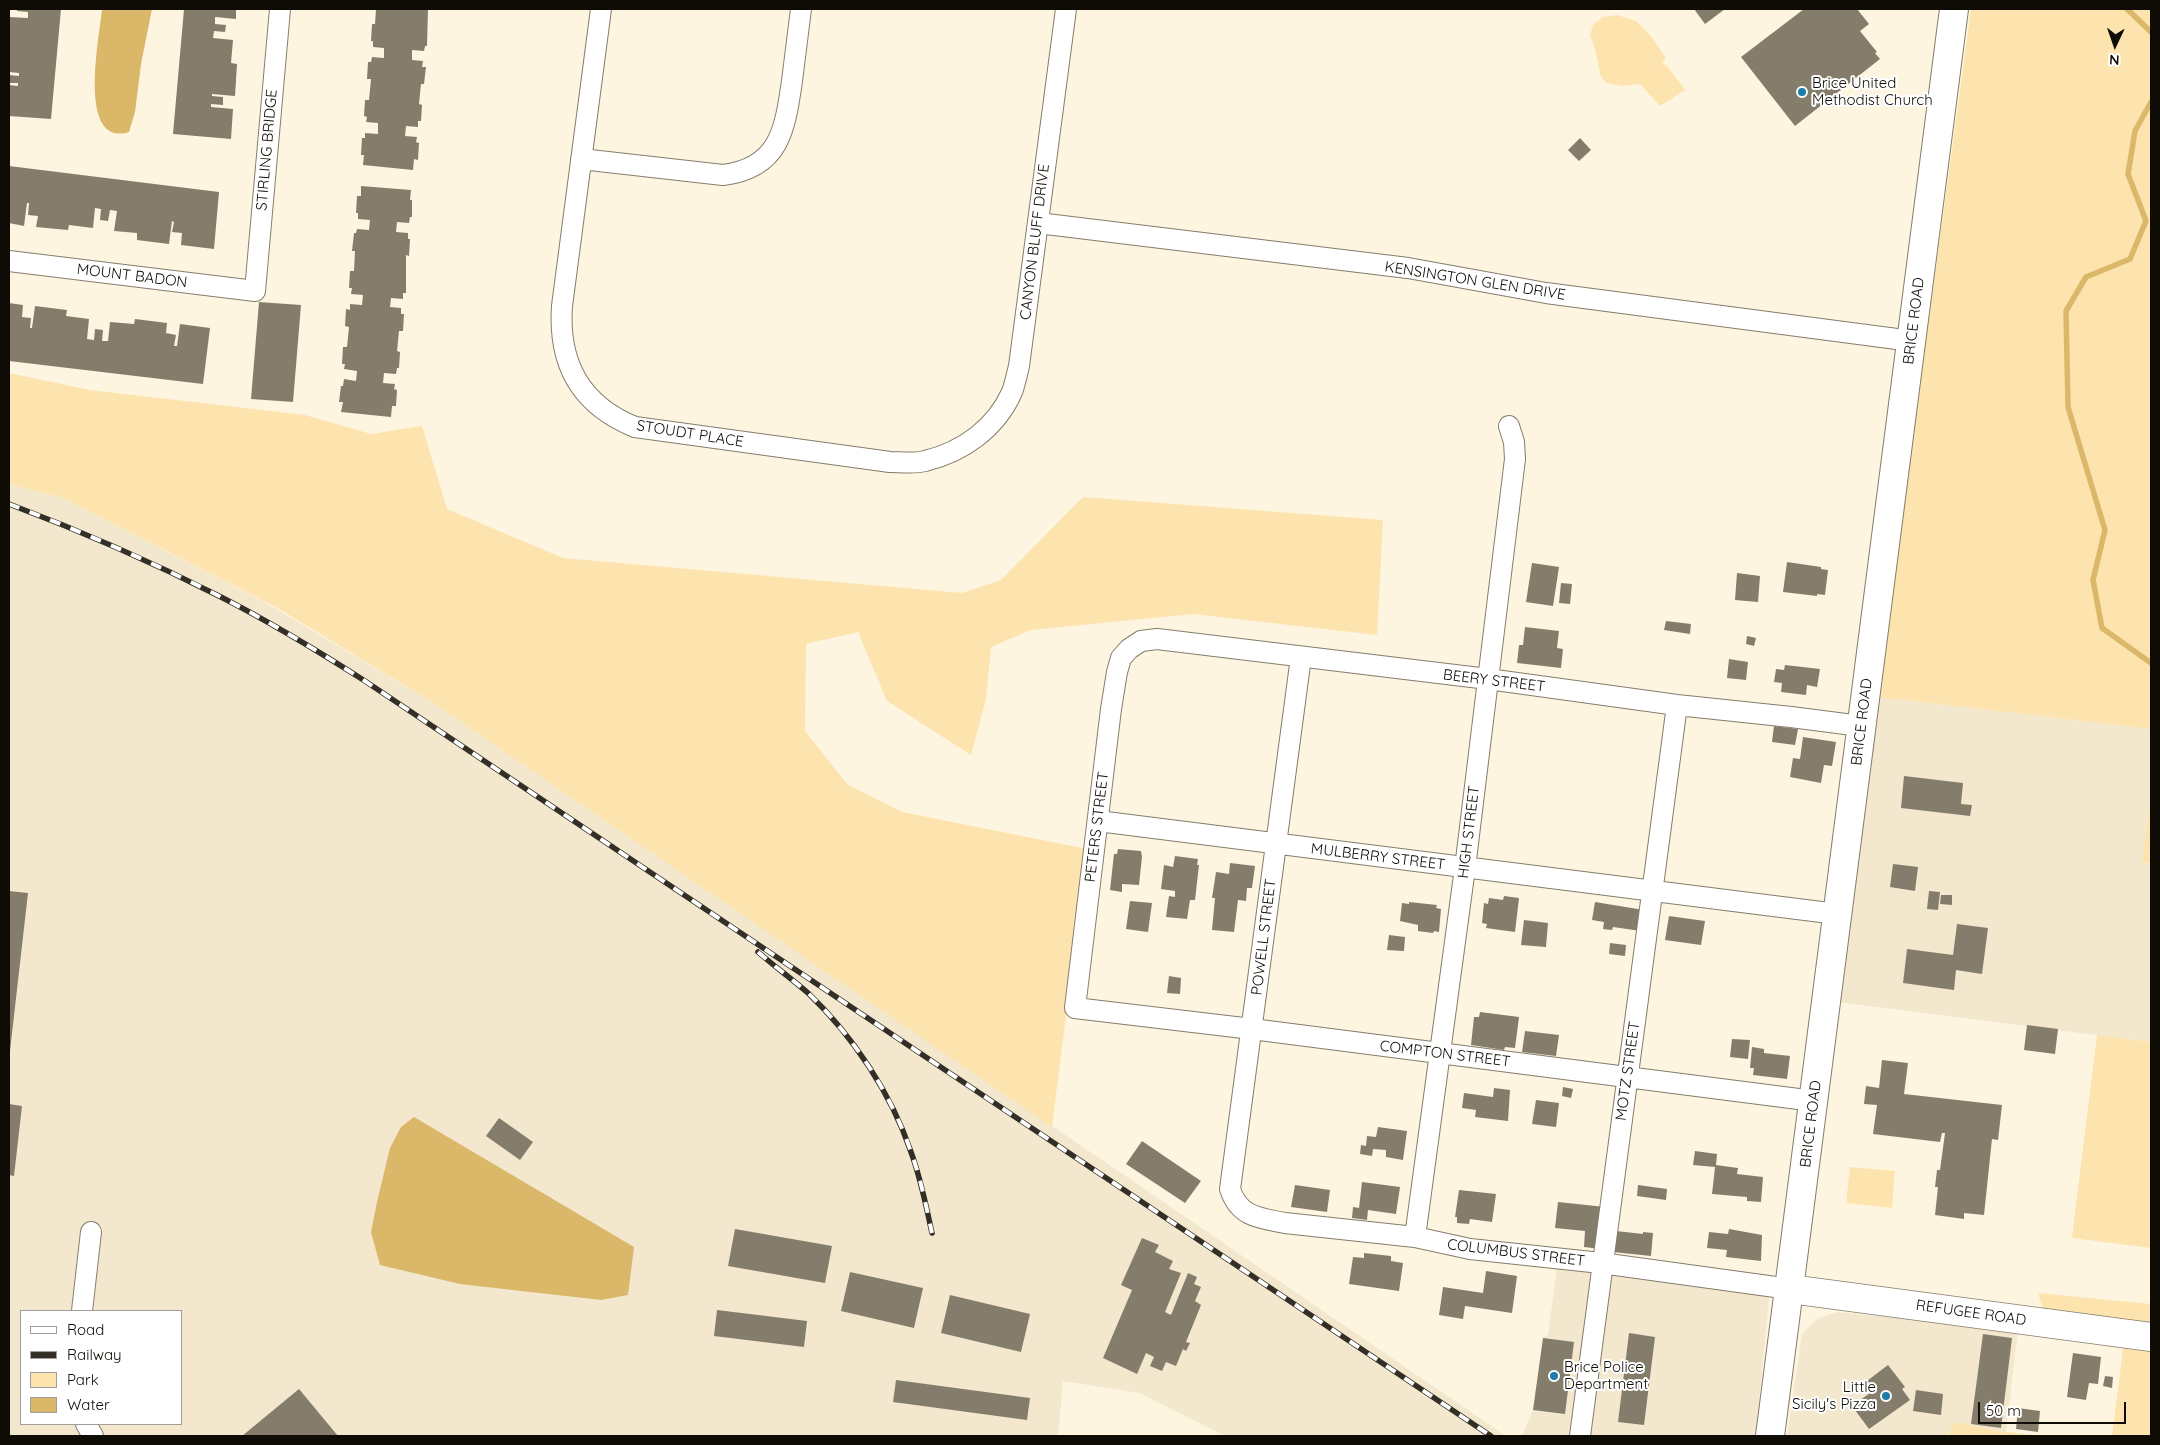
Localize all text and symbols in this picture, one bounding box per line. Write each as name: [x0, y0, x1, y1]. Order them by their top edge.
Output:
north arrow: [2090, 20, 2140, 70]
text: N: [2109, 51, 2120, 69]
place label: Brice United Methodist Church: [1812, 74, 1933, 109]
marker: Brice United Methodist Church: [1796, 86, 1808, 98]
street label: STIRLING BRIDGE: [253, 89, 281, 211]
street label: CANYON BLUFF DRIVE: [1016, 163, 1054, 321]
street label: KENSINGTON GLEN DRIVE: [1383, 258, 1567, 304]
street label: MOUNT BADON: [76, 260, 188, 292]
street label: BRICE ROAD: [1900, 276, 1928, 366]
street label: STOUDT PLACE: [635, 417, 745, 451]
street label: BEERY STREET: [1442, 666, 1546, 696]
street label: BRICE ROAD: [1848, 677, 1876, 767]
street label: PETERS STREET: [1081, 771, 1113, 883]
street label: HIGH STREET: [1454, 784, 1484, 880]
street label: MULBERRY STREET: [1310, 840, 1446, 874]
street label: POWELL STREET: [1248, 878, 1280, 996]
street label: MOTZ STREET: [1612, 1020, 1644, 1122]
street label: COMPTON STREET: [1379, 1037, 1511, 1071]
street label: BRICE ROAD: [1797, 1079, 1825, 1169]
street label: COLUMBUS STREET: [1446, 1236, 1586, 1270]
street label: REFUGEE ROAD: [1915, 1296, 2027, 1330]
legend: [20, 1310, 182, 1425]
text: Road: [67, 1320, 104, 1339]
text: Railway: [67, 1345, 122, 1364]
place label: Brice Police Department: [1564, 1358, 1648, 1393]
text: Park: [67, 1370, 99, 1389]
marker: Brice Police Department: [1548, 1370, 1560, 1382]
place label: Little Sicily's Pizza: [1792, 1378, 1876, 1413]
marker: Little Sicily's Pizza: [1880, 1390, 1892, 1402]
scale bar: [1980, 1392, 2128, 1424]
text: Water: [67, 1395, 110, 1414]
text: 50 m: [1986, 1401, 2021, 1420]

